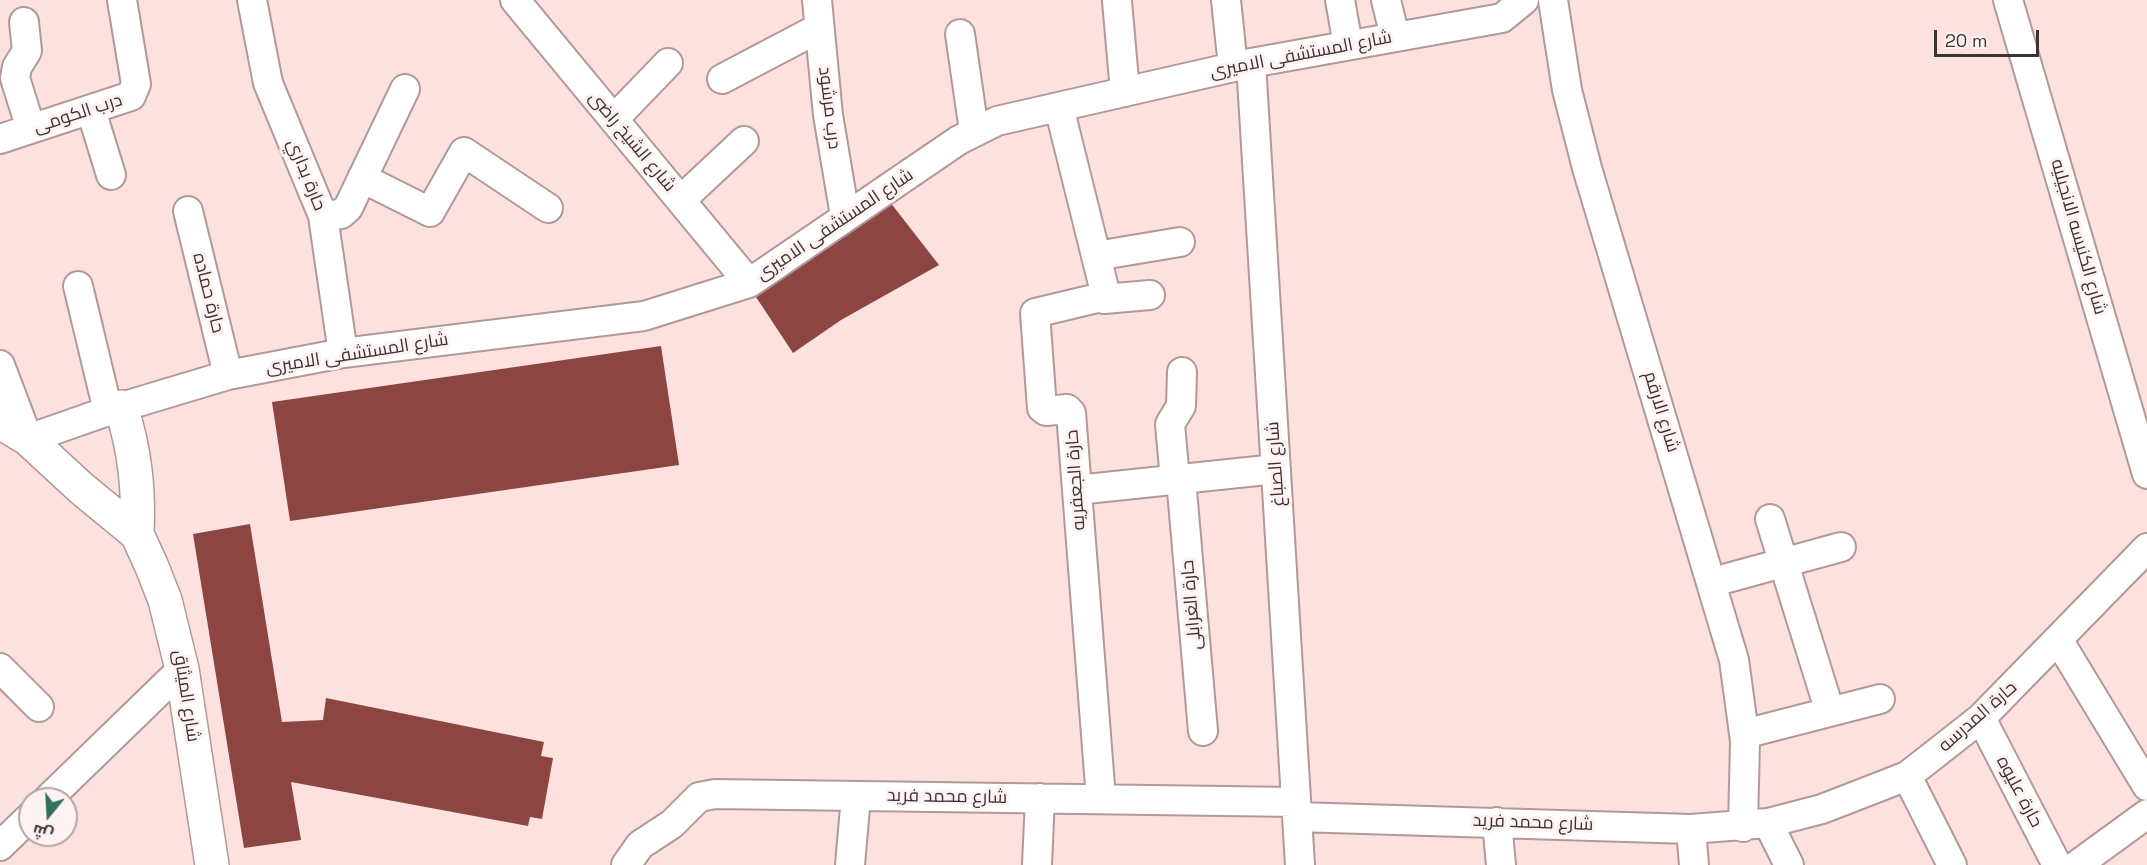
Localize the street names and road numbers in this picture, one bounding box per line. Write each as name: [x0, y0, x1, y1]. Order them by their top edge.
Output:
street label: شارع المستشفى الاميرى: [1208, 27, 1394, 83]
street label: درب مرشود: [813, 65, 845, 151]
street label: شارع الشيخ راضى: [584, 87, 680, 197]
street label: درب الكومى: [31, 90, 125, 138]
street label: حارة بداري: [282, 136, 330, 214]
street label: شارع الكنيسه الانجيليه: [2045, 157, 2111, 317]
street label: شارع المستشفى الاميرى: [752, 164, 918, 286]
street label: حارة حماده: [188, 251, 228, 335]
street label: شارع المستشفى الاميرى: [264, 329, 450, 379]
street label: شارع الارقم: [1638, 369, 1684, 455]
street label: شارع الصباغ: [1262, 421, 1290, 507]
street label: حارة الجعفريه: [1062, 429, 1090, 531]
street label: حارة الغرابلى: [1177, 559, 1207, 651]
street label: شارع الميثاق: [168, 648, 204, 744]
street label: حارة المدرسه: [1934, 677, 2022, 757]
street label: حارة عليوه: [1991, 753, 2047, 831]
street label: شارع محمد فريد: [887, 785, 1007, 809]
street label: شارع محمد فريد: [1472, 810, 1594, 836]

